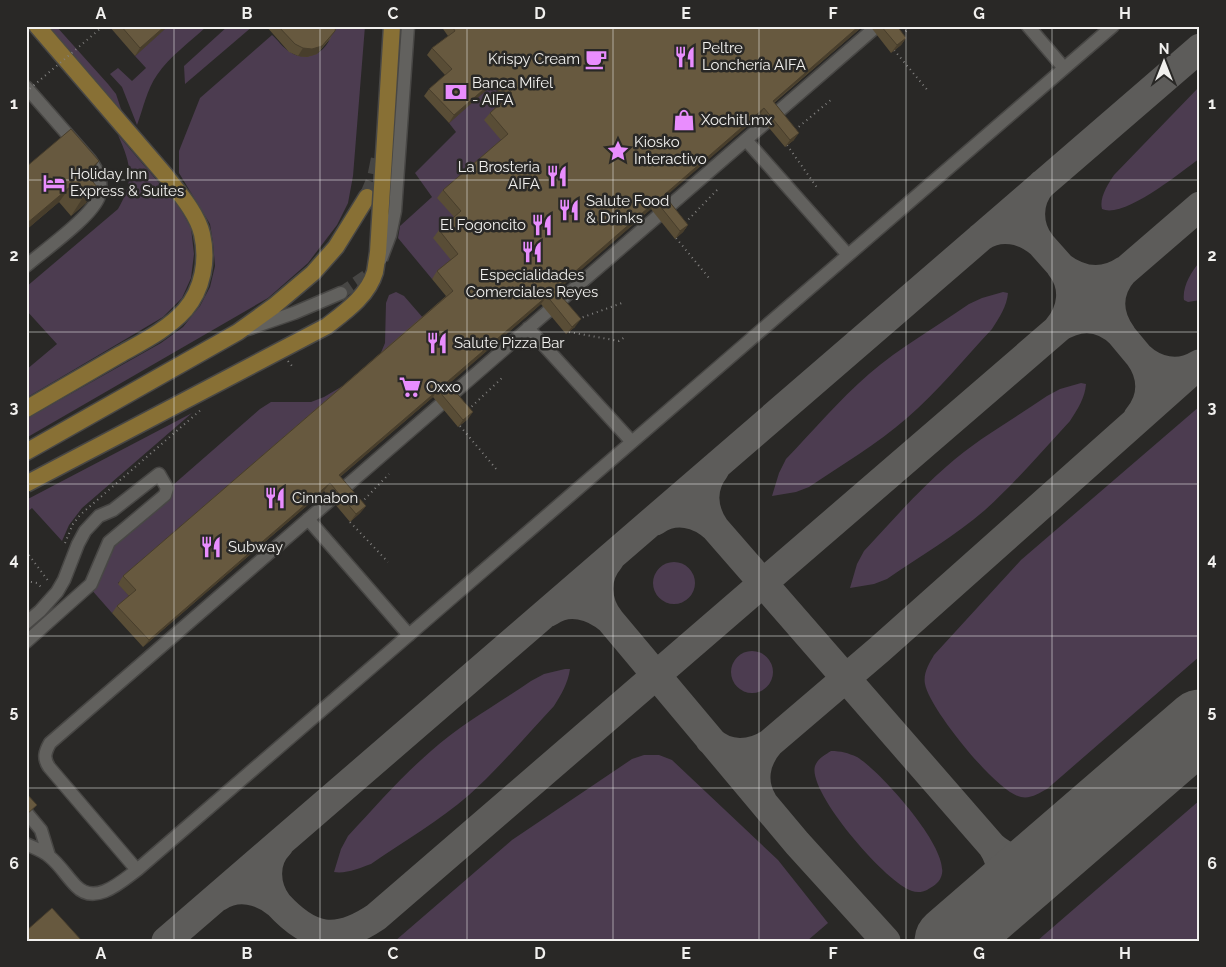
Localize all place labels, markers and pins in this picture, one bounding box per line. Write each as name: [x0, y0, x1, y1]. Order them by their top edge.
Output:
place label: Peltre Lonchería AIFA: [702, 39, 806, 74]
restaurant icon: Peltre Lonchería AIFA: [672, 44, 698, 70]
cafe icon: Krispy Cream: [583, 46, 609, 72]
place label: Krispy Cream: [488, 50, 580, 68]
place label: Banca Mifel - AIFA: [472, 74, 554, 109]
bank icon: Banca Mifel - AIFA: [443, 79, 469, 105]
shop icon: Xochitl.mx: [671, 107, 697, 133]
place label: Xochitl.mx: [701, 111, 773, 129]
place label: Kiosko Interactivo: [634, 133, 707, 168]
place icon: Kiosko Interactivo: [605, 138, 631, 164]
place label: La Brosteria AIFA: [458, 158, 540, 193]
restaurant icon: La Brosteria AIFA: [544, 163, 570, 189]
place label: Holiday Inn Express & Suites: [70, 165, 184, 200]
hotel icon: Holiday Inn Express & Suites: [41, 170, 67, 196]
place label: Salute Food & Drinks: [586, 192, 669, 227]
restaurant icon: Salute Food & Drinks: [556, 197, 582, 223]
restaurant icon: El Fogoncito: [529, 212, 555, 238]
place label: El Fogoncito: [440, 216, 526, 234]
restaurant icon: Especialidades Comerciales Reyes: [519, 239, 545, 265]
place label: Especialidades Comerciales Reyes: [466, 266, 598, 301]
restaurant icon: Salute Pizza Bar: [424, 330, 450, 356]
place label: Salute Pizza Bar: [454, 334, 565, 352]
supermarket icon: Oxxo: [397, 374, 423, 400]
place label: Oxxo: [426, 378, 461, 396]
restaurant icon: Cinnabon: [262, 485, 288, 511]
place label: Cinnabon: [292, 489, 358, 507]
restaurant icon: Subway: [198, 534, 224, 560]
place label: Subway: [228, 538, 283, 556]

